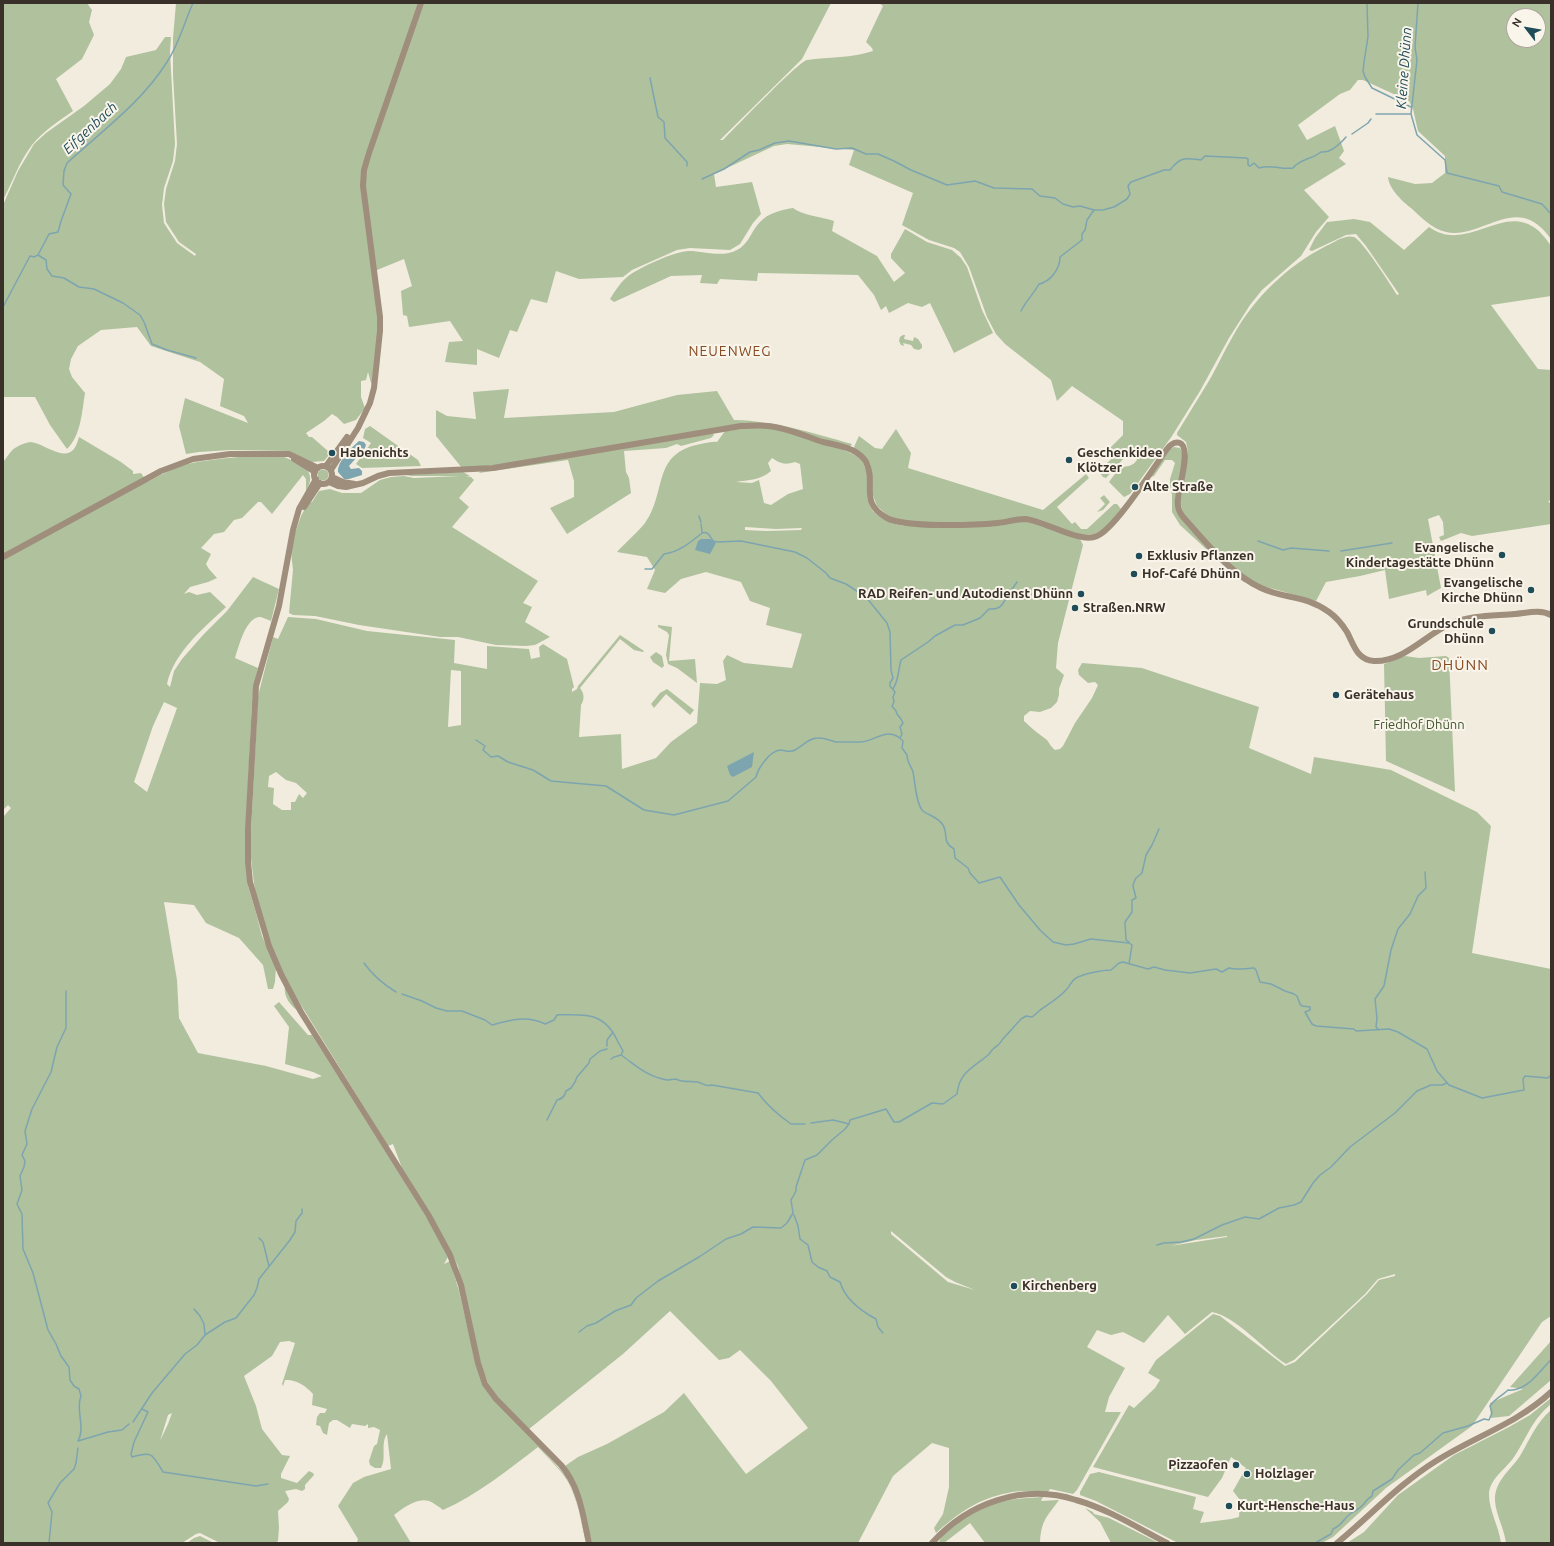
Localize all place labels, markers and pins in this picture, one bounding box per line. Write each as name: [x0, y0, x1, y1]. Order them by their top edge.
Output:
place label: Habenichts: [340, 445, 409, 461]
place label: Geschenkidee Klötzer: [1077, 445, 1162, 476]
marker: Habenichts: [327, 448, 337, 458]
marker: Geschenkidee Klötzer: [1064, 455, 1074, 465]
place label: Alte Straße: [1143, 479, 1213, 495]
marker: Alte Straße: [1130, 482, 1140, 492]
place label: Evangelische Kindertagestätte Dhünn: [1346, 540, 1494, 571]
place label: Exklusiv Pflanzen: [1147, 548, 1254, 564]
marker: Evangelische Kindertagestätte Dhünn: [1497, 550, 1507, 560]
marker: Exklusiv Pflanzen: [1134, 551, 1144, 561]
place label: Hof-Café Dhünn: [1142, 566, 1240, 582]
marker: Hof-Café Dhünn: [1129, 569, 1139, 579]
place label: Evangelische Kirche Dhünn: [1441, 575, 1523, 606]
marker: Evangelische Kirche Dhünn: [1526, 585, 1536, 595]
place label: RAD Reifen- und Autodienst Dhünn: [858, 586, 1073, 602]
marker: RAD Reifen- und Autodienst Dhünn: [1076, 589, 1086, 599]
place label: Straßen.NRW: [1083, 600, 1165, 616]
marker: Straßen.NRW: [1070, 603, 1080, 613]
place label: Grundschule Dhünn: [1408, 616, 1484, 647]
marker: Grundschule Dhünn: [1487, 626, 1497, 636]
place label: Gerätehaus: [1344, 687, 1414, 703]
marker: Gerätehaus: [1331, 690, 1341, 700]
place label: Kirchenberg: [1022, 1278, 1097, 1294]
marker: Kirchenberg: [1009, 1281, 1019, 1291]
place label: Pizzaofen: [1168, 1457, 1228, 1473]
marker: Pizzaofen: [1231, 1460, 1241, 1470]
place label: Holzlager: [1255, 1466, 1314, 1482]
marker: Holzlager: [1242, 1469, 1252, 1479]
place label: Kurt-Hensche-Haus: [1237, 1498, 1355, 1514]
marker: Kurt-Hensche-Haus: [1224, 1501, 1234, 1511]

